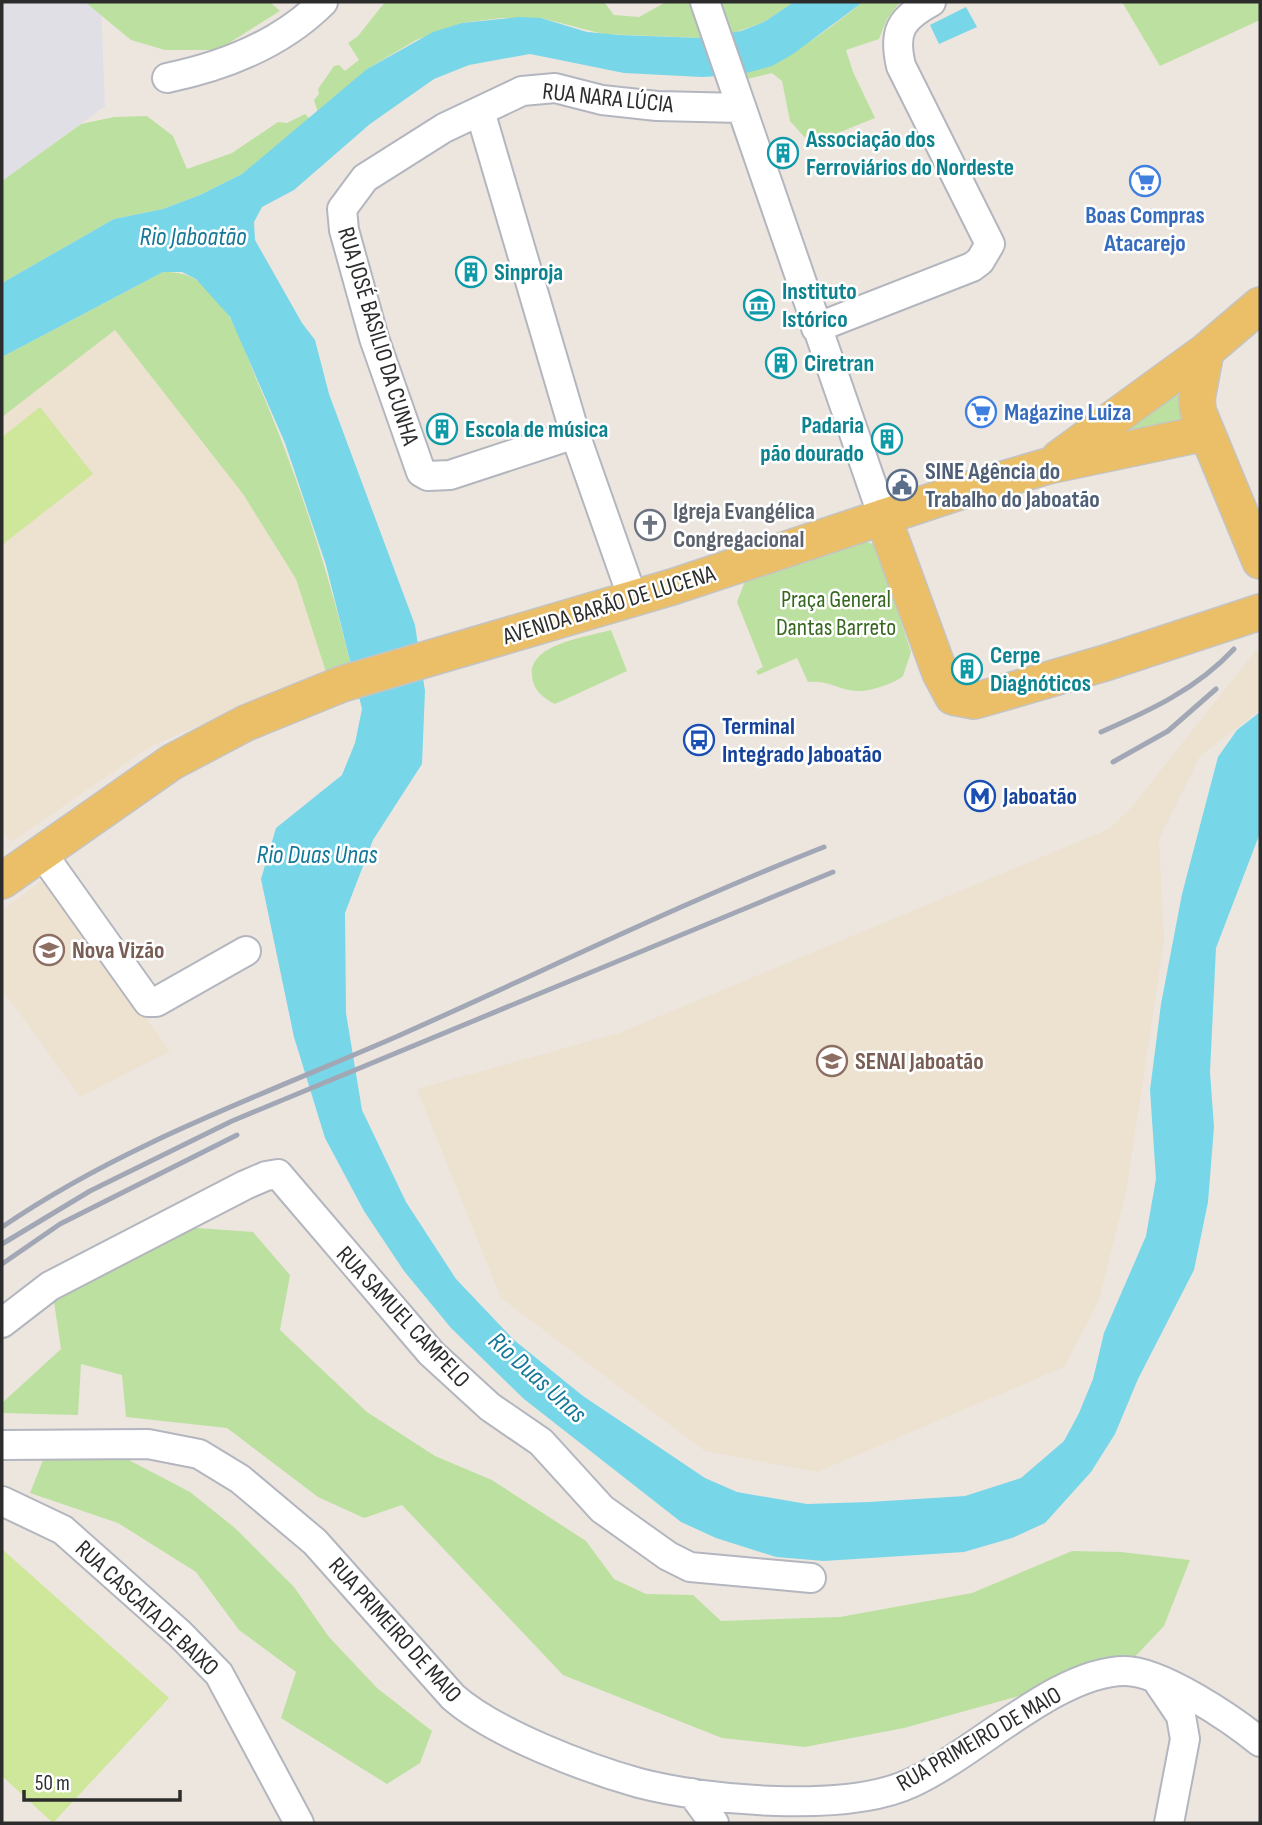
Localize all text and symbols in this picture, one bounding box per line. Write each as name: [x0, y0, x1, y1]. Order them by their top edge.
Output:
street label: RUA NARA LÚCIA: [541, 77, 676, 119]
place label: Associação dos Ferroviários do Nordeste: [805, 125, 1014, 182]
building icon: Associação dos Ferroviários do Nordeste: [766, 136, 800, 170]
supermarket icon: Boas Compras Atacarejo: [1128, 164, 1162, 198]
place label: Boas Compras Atacarejo: [1085, 201, 1205, 258]
water label: Rio Jaboatão: [139, 222, 247, 253]
street label: RUA JOSÉ BASILIO DA CUNHA: [331, 223, 425, 449]
building icon: Sinproja: [454, 255, 488, 289]
place label: Sinproja: [494, 258, 563, 287]
place label: Instituto Istórico: [782, 277, 857, 334]
museum icon: Instituto Istórico: [742, 288, 776, 322]
building icon: Ciretran: [764, 346, 798, 380]
place label: Ciretran: [804, 349, 874, 378]
supermarket icon: Magazine Luiza: [964, 395, 998, 429]
place label: Magazine Luiza: [1004, 398, 1131, 427]
place label: Padaria pão dourado: [760, 411, 864, 468]
building icon: Escola de música: [425, 412, 459, 446]
place label: Escola de música: [465, 415, 608, 444]
building icon: Padaria pão dourado: [870, 422, 904, 456]
place label: SINE Agência do Trabalho do Jaboatão: [925, 457, 1100, 514]
public building icon: SINE Agência do Trabalho do Jaboatão: [885, 468, 919, 502]
place label: Igreja Evangélica Congregacional: [673, 497, 815, 554]
church icon: Igreja Evangélica Congregacional: [633, 508, 667, 542]
street label: AVENIDA BARÃO DE LUCENA: [498, 559, 719, 651]
park label: Praça General Dantas Barreto: [776, 585, 896, 642]
place label: Cerpe Diagnóticos: [990, 641, 1091, 698]
building icon: Cerpe Diagnóticos: [950, 652, 984, 686]
place label: Terminal Integrado Jaboatão: [722, 712, 882, 769]
bus stop icon: Terminal Integrado Jaboatão: [682, 723, 716, 757]
metro station icon: Jaboatão: [963, 779, 997, 813]
place label: Jaboatão: [1002, 782, 1077, 811]
water label: Rio Duas Unas: [256, 840, 378, 871]
school or university icon: Nova Vizão: [32, 933, 66, 967]
place label: Nova Vizão: [72, 936, 165, 965]
school or university icon: SENAI Jaboatão: [815, 1044, 849, 1078]
place label: SENAI Jaboatão: [855, 1047, 984, 1076]
street label: RUA SAMUEL CAMPELO: [330, 1240, 476, 1394]
water label: Rio Duas Unas: [482, 1326, 592, 1430]
street label: RUA CASCATA DE BAIXO: [69, 1534, 225, 1682]
street label: RUA PRIMEIRO DE MAIO: [322, 1552, 468, 1708]
street label: RUA PRIMEIRO DE MAIO: [892, 1680, 1066, 1798]
scale bar: [24, 1758, 180, 1802]
text: 50 m: [35, 1771, 70, 1796]

